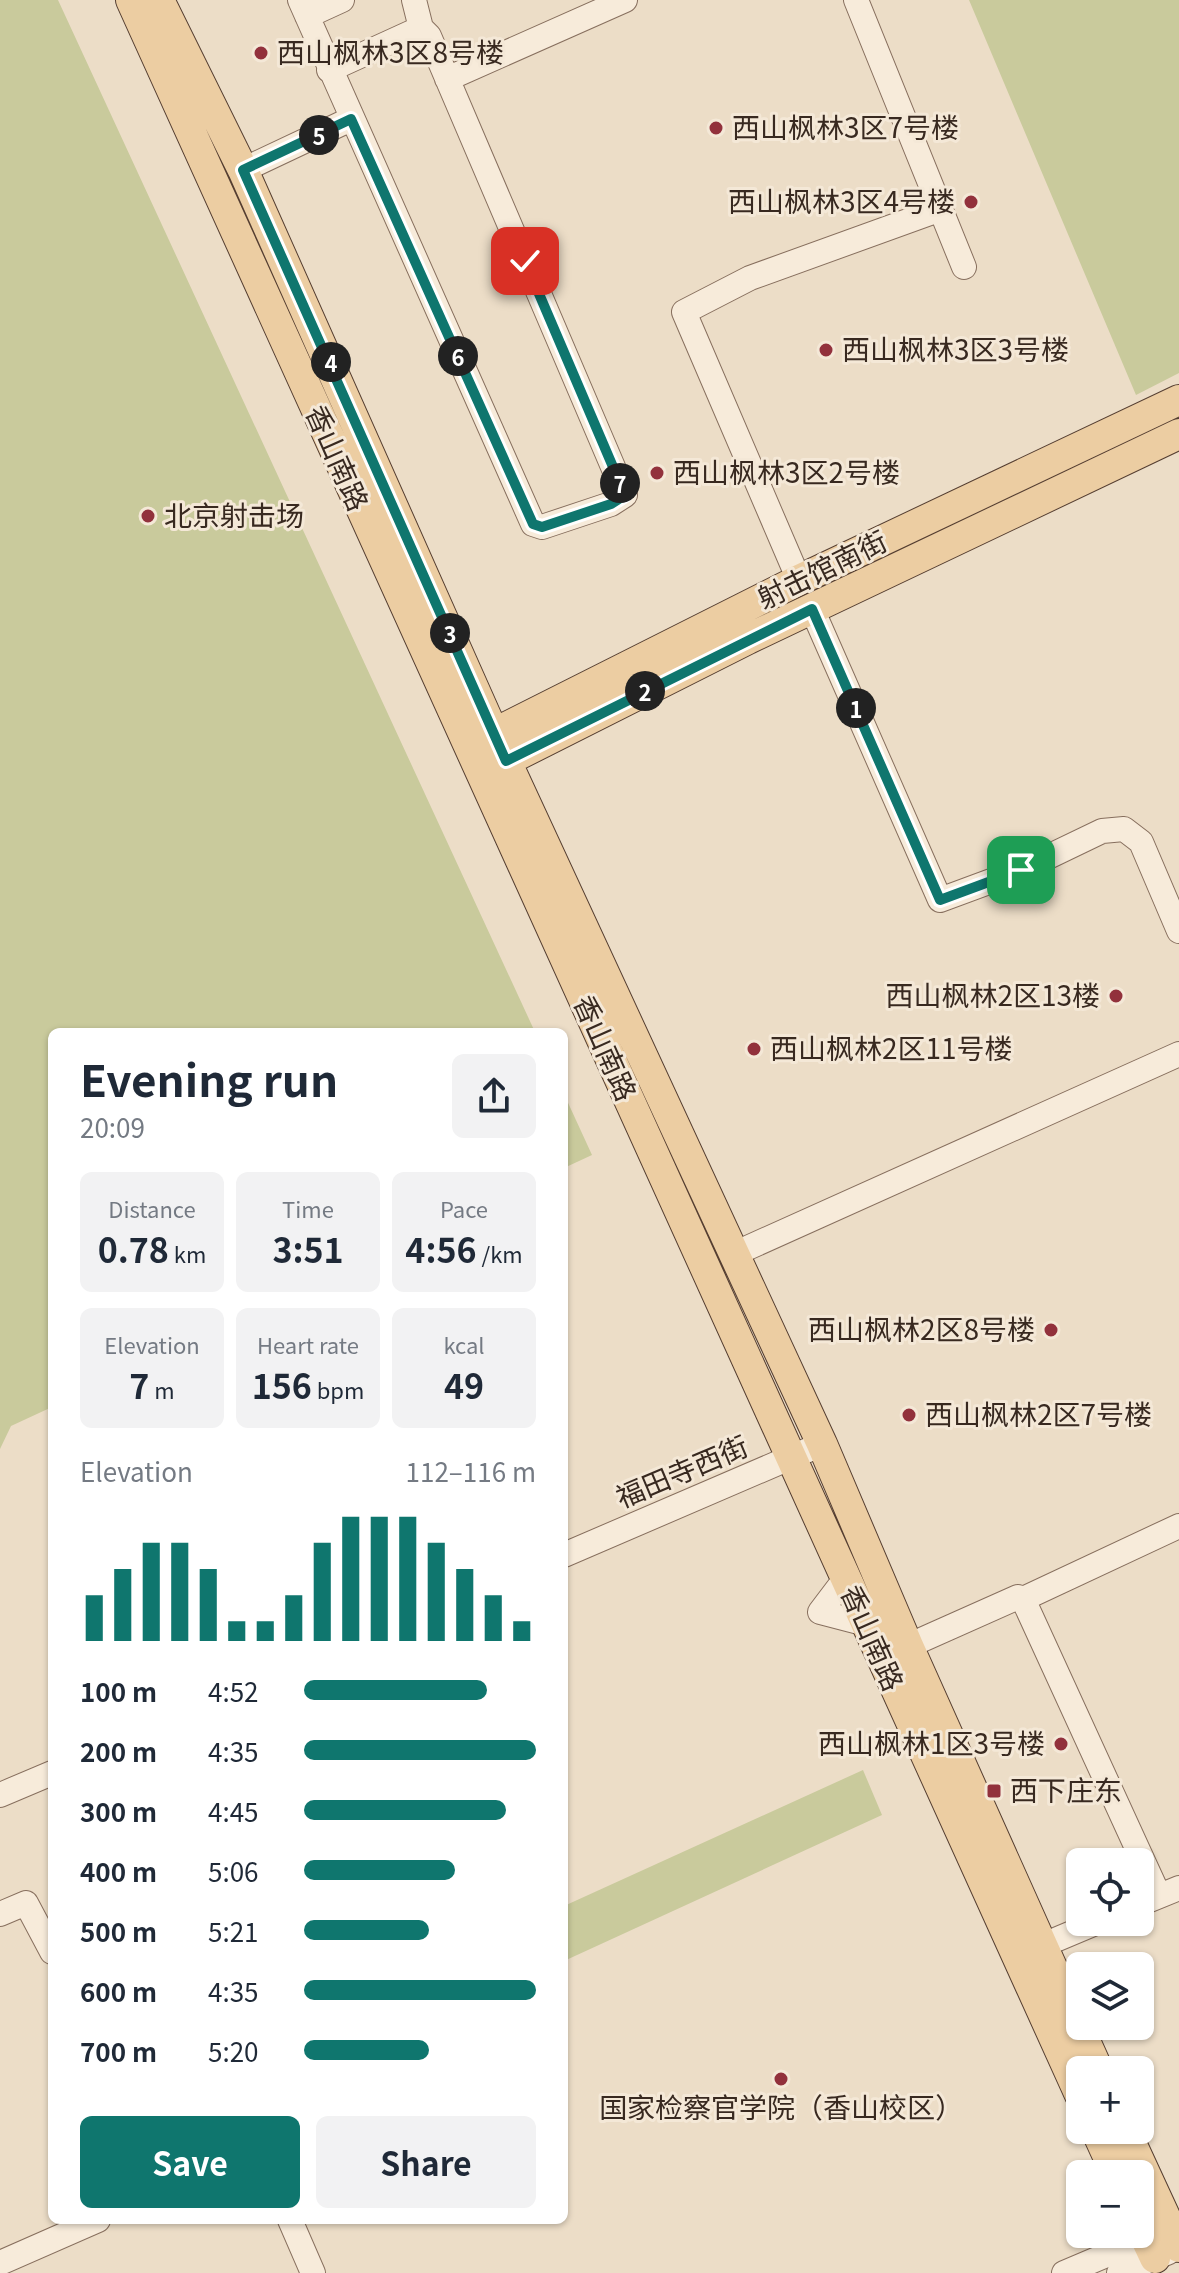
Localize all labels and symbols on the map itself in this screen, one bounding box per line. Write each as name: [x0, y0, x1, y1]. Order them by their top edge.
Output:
place label: 西山枫林3区8号楼: [277, 31, 504, 71]
marker: 西山枫林3区8号楼: [252, 44, 270, 62]
place label: 西山枫林3区7号楼: [732, 106, 959, 146]
pin: 5: [299, 115, 339, 155]
marker: 西山枫林3区7号楼: [707, 119, 725, 137]
place label: 西山枫林3区4号楼: [728, 180, 955, 220]
marker: 西山枫林3区4号楼: [962, 193, 980, 211]
pin: [491, 227, 559, 295]
place label: 西山枫林3区3号楼: [842, 328, 1069, 368]
pin: 6: [438, 336, 478, 376]
marker: 西山枫林3区3号楼: [817, 341, 835, 359]
pin: 4: [311, 342, 351, 382]
street label: 香山南路: [298, 398, 380, 516]
place label: 西山枫林3区2号楼: [673, 451, 900, 491]
pin: 7: [600, 463, 640, 503]
marker: 西山枫林3区2号楼: [648, 464, 666, 482]
place label: 北京射击场: [164, 494, 304, 534]
marker: 北京射击场: [139, 507, 157, 525]
street label: 射击馆南街: [749, 520, 893, 617]
pin: 3: [430, 613, 470, 653]
pin: 2: [625, 671, 665, 711]
pin: 1: [836, 688, 876, 728]
pin: [987, 836, 1055, 904]
place label: 西山枫林2区13楼: [885, 974, 1100, 1014]
marker: 西山枫林2区13楼: [1107, 987, 1125, 1005]
street label: 香山南路: [566, 988, 648, 1106]
place label: 西山枫林2区11号楼: [770, 1027, 1013, 1067]
marker: 西山枫林2区11号楼: [745, 1040, 763, 1058]
place label: 西山枫林2区8号楼: [808, 1308, 1035, 1348]
marker: 西山枫林2区8号楼: [1042, 1321, 1060, 1339]
place label: 西山枫林2区7号楼: [925, 1393, 1152, 1433]
marker: 西山枫林2区7号楼: [900, 1406, 918, 1424]
street label: 福田寺西街: [609, 1424, 753, 1516]
street label: 香山南路: [833, 1578, 915, 1696]
place label: 西山枫林1区3号楼: [818, 1722, 1045, 1762]
marker: 西山枫林1区3号楼: [1052, 1735, 1070, 1753]
place label: 西下庄东: [1010, 1769, 1122, 1809]
marker: 西下庄东: [985, 1782, 1003, 1800]
marker: 国家检察官学院（香山校区）: [772, 2070, 790, 2088]
place label: 国家检察官学院（香山校区）: [599, 2086, 963, 2126]

